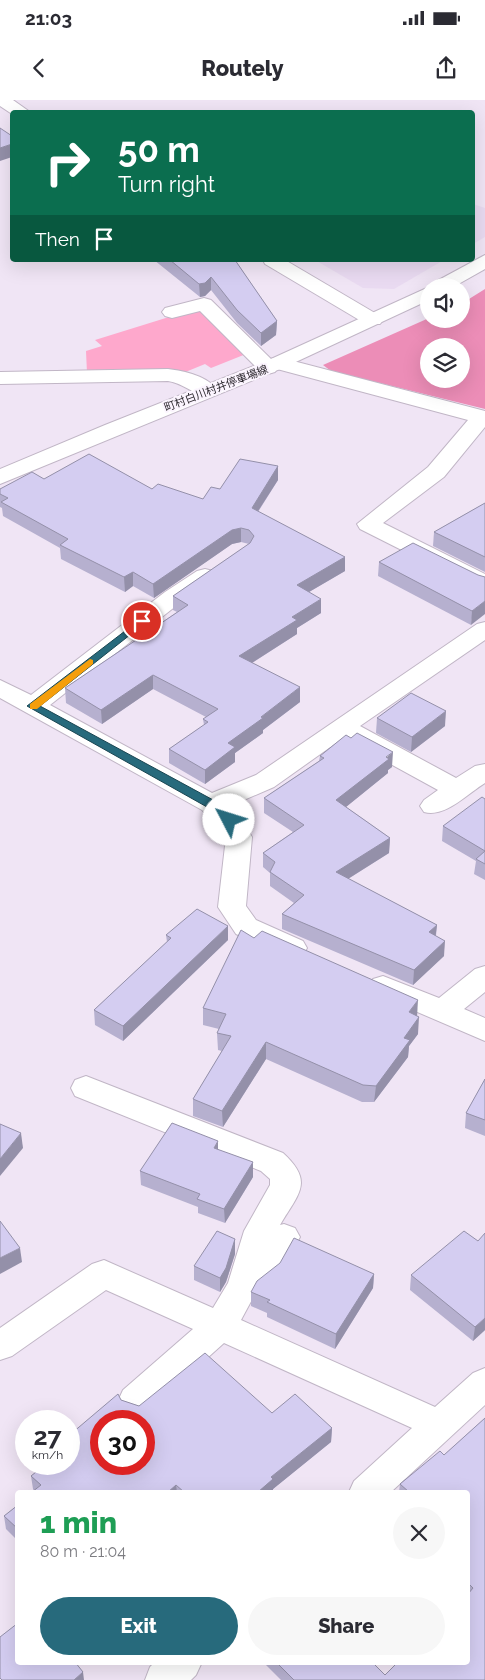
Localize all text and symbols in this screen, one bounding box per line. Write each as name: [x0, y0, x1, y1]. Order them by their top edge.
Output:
text: 21:03: [25, 7, 72, 29]
icon: back: [25, 54, 53, 82]
icon: share: [432, 54, 460, 82]
text: Routely: [201, 55, 284, 81]
text: 50 m: [118, 129, 200, 170]
icon: right: [35, 130, 100, 195]
text: Turn right: [118, 171, 215, 197]
icon: arrive: [90, 225, 118, 253]
text: Then: [35, 228, 80, 250]
map controls: [420, 278, 470, 388]
button: sound: [420, 278, 470, 328]
button: layers: [420, 338, 470, 388]
street label: 町村白川村井停車場線: [163, 363, 270, 414]
pin: [121, 600, 163, 642]
icon: arrive: [128, 607, 156, 635]
position arrow: [202, 793, 254, 845]
speed limit sign: 30: [90, 1410, 155, 1475]
text: 27: [33, 1421, 62, 1451]
text: km/h: [32, 1448, 63, 1462]
text: 1 min: [40, 1505, 117, 1540]
button: close: [393, 1507, 445, 1559]
text: 80 m · 21:04: [40, 1542, 126, 1561]
button: Exit: [40, 1597, 238, 1655]
button: Share: [248, 1597, 445, 1655]

